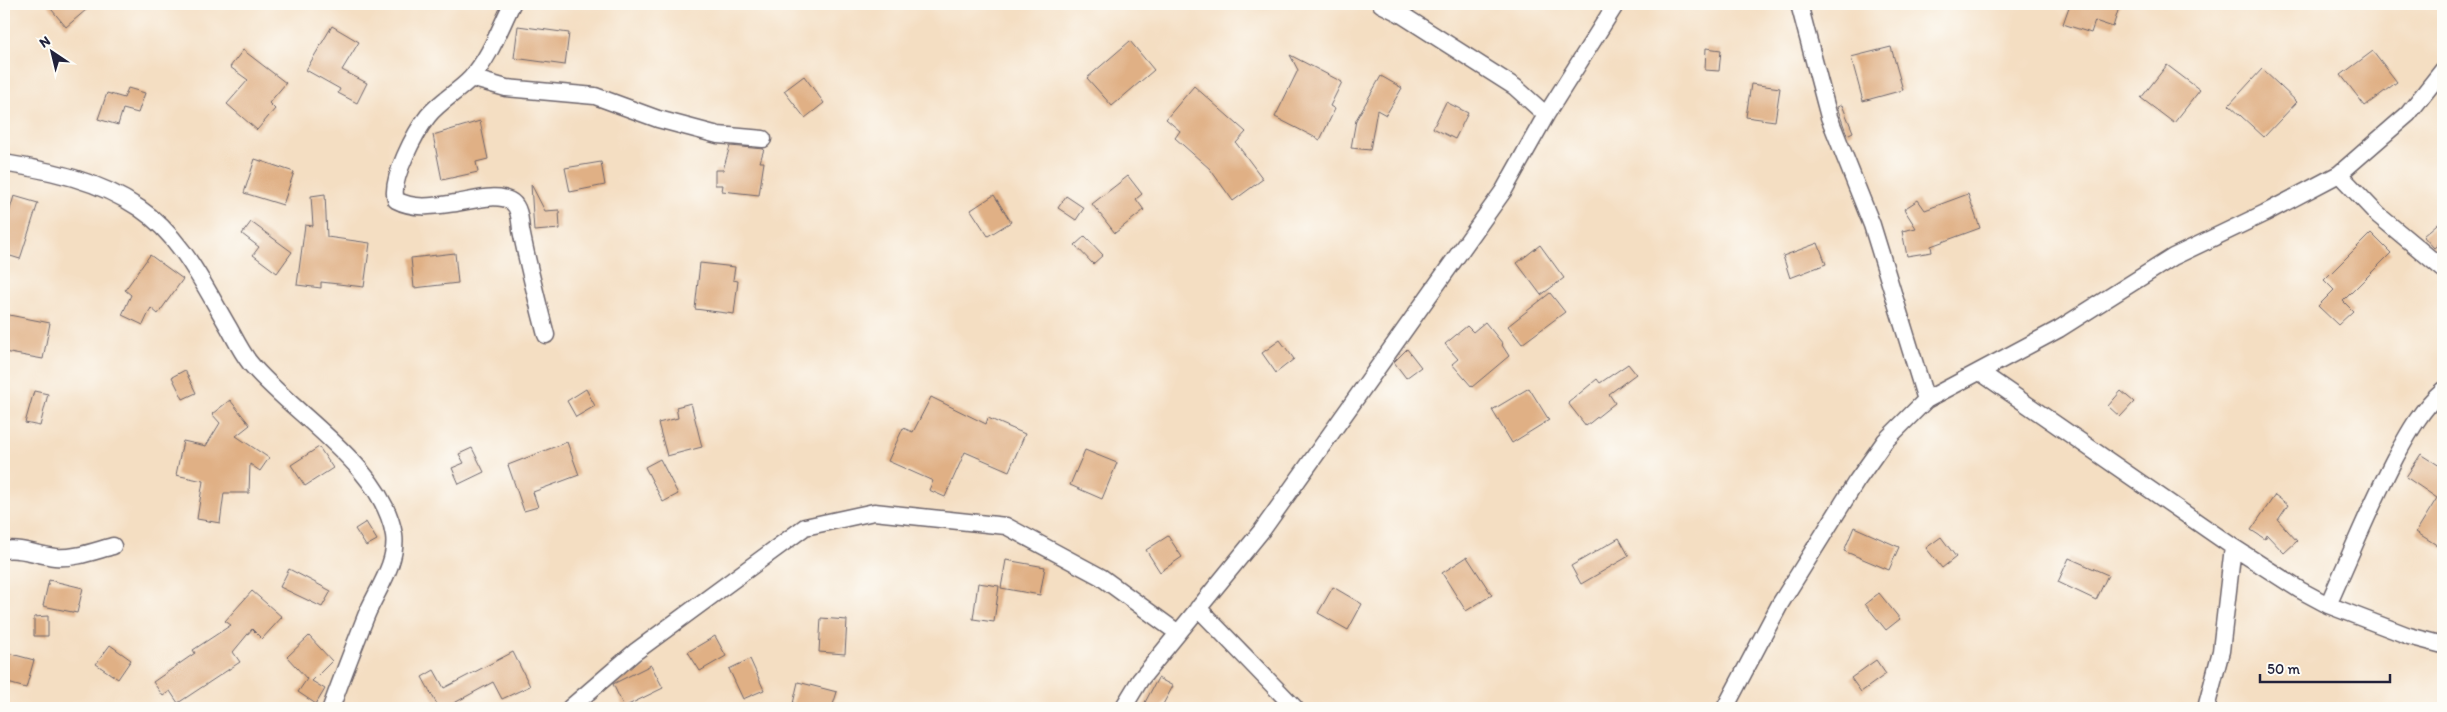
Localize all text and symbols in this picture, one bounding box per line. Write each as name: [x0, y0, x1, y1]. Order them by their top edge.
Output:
north arrow: [28, 28, 78, 78]
text: N: [36, 32, 54, 51]
scale bar: [2260, 652, 2390, 684]
text: 50 m: [2267, 660, 2300, 678]

